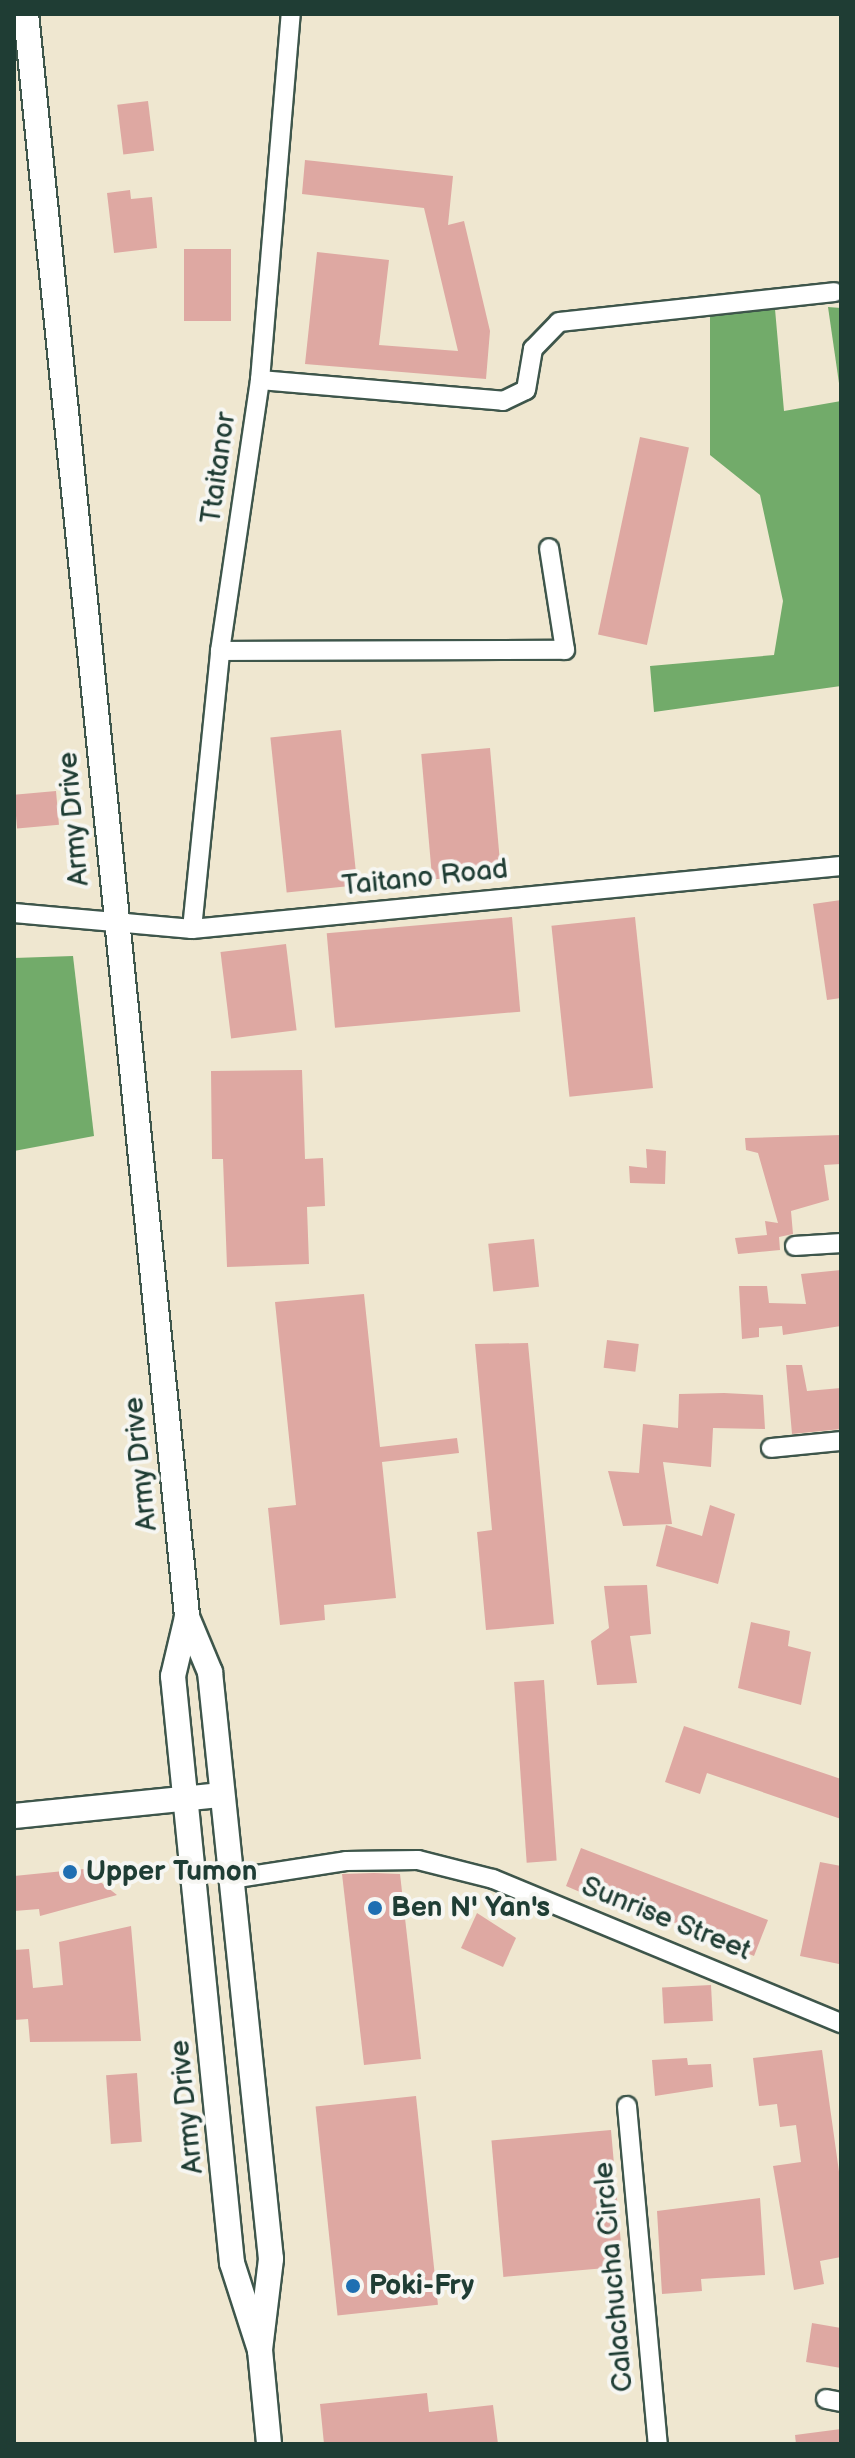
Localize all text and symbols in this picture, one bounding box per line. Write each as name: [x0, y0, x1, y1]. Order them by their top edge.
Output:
street label: Ttaitanor: [195, 410, 243, 526]
street label: Army Drive: [51, 750, 97, 888]
street label: Taitano Road: [340, 853, 510, 903]
street label: Army Drive: [117, 1394, 165, 1534]
place label: Upper Tumon: [86, 1855, 257, 1889]
marker: Upper Tumon: [61, 1863, 79, 1881]
street label: Sunrise Street: [576, 1870, 756, 1968]
place label: Ben N' Yan's: [391, 1891, 550, 1925]
marker: Ben N' Yan's: [366, 1899, 384, 1917]
street label: Army Drive: [163, 2037, 211, 2177]
street label: Calachucha Circle: [587, 2161, 641, 2393]
place label: Poki-Fry: [369, 2269, 474, 2303]
marker: Poki-Fry: [344, 2277, 362, 2295]

